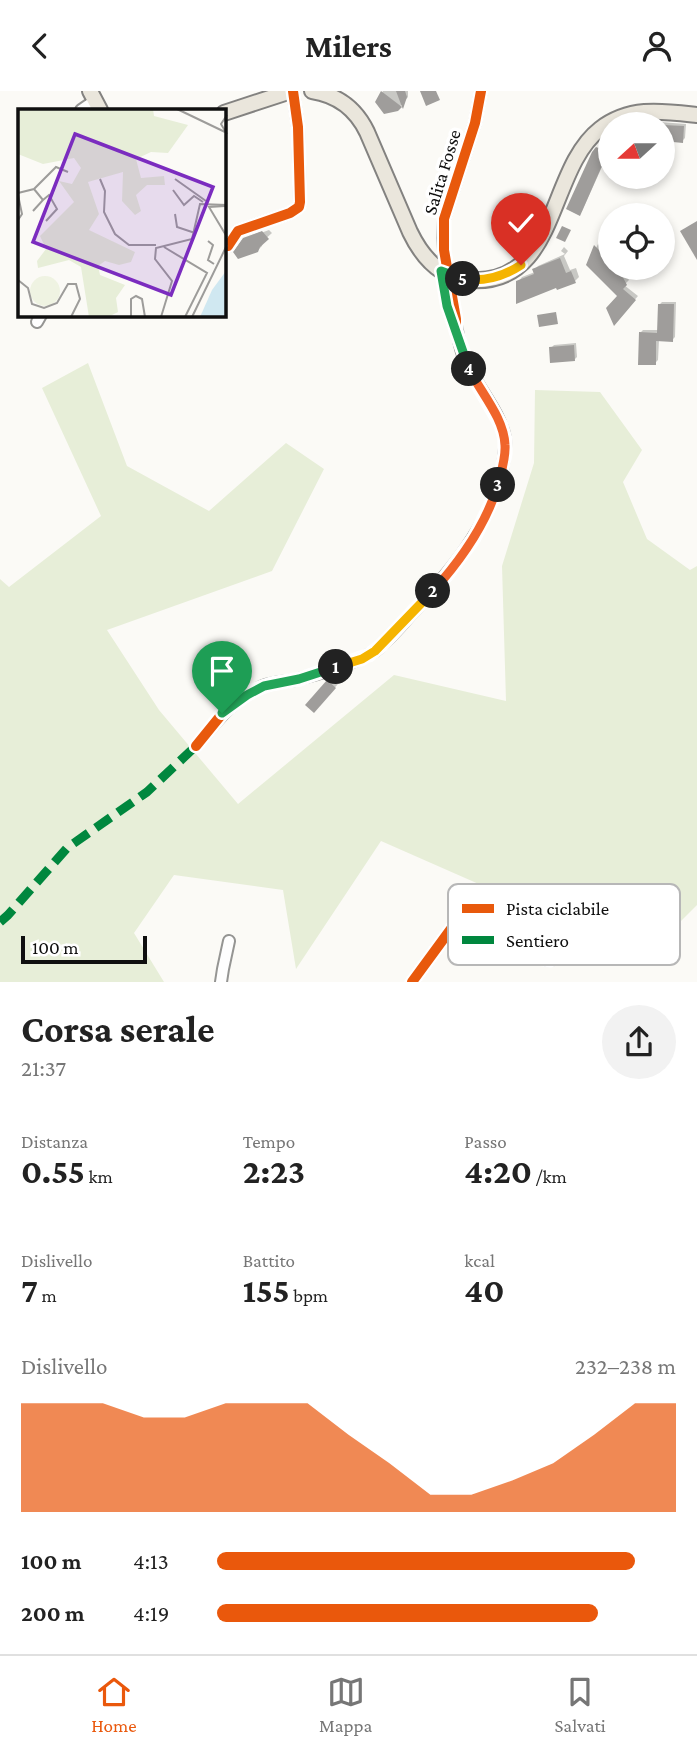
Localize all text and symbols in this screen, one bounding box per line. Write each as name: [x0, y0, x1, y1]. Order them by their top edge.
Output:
icon: back: [21, 27, 59, 65]
icon: person: [638, 27, 676, 65]
text: Milers: [305, 28, 392, 64]
inset map: [18, 109, 226, 317]
north arrow: [598, 112, 676, 189]
map controls: [598, 112, 675, 280]
street label: Salita Fosse: [419, 127, 465, 217]
pin: [491, 193, 551, 265]
button: locate: [598, 203, 675, 280]
icon: check: [502, 204, 540, 242]
pin: 5: [446, 261, 480, 297]
text: 5: [458, 268, 467, 289]
pin: 4: [452, 351, 486, 387]
text: 4: [463, 358, 474, 379]
pin: 3: [480, 467, 516, 503]
text: 3: [493, 474, 502, 495]
pin: 2: [416, 573, 450, 609]
text: 2: [428, 580, 437, 601]
pin: [192, 641, 252, 713]
pin: 1: [318, 649, 354, 685]
icon: arrive: [203, 652, 241, 690]
text: 1: [332, 656, 339, 677]
legend: [448, 884, 680, 965]
text: Pista ciclabile: [506, 898, 609, 919]
text: Sentiero: [506, 930, 569, 951]
scale bar: [21, 933, 147, 965]
text: 100 m: [32, 937, 79, 958]
button: share: [602, 1005, 676, 1079]
text: Corsa serale: [21, 1008, 215, 1050]
text: 21:37: [21, 1055, 66, 1081]
text: Distanza: [21, 1131, 88, 1152]
text: Tempo: [243, 1131, 295, 1152]
text: Passo: [464, 1131, 507, 1152]
text: 0.55: [21, 1152, 85, 1191]
text: 2:23: [243, 1152, 305, 1191]
text: 4:20: [464, 1152, 532, 1191]
text: km: [85, 1166, 113, 1187]
text: /km: [532, 1166, 567, 1187]
text: Dislivello: [21, 1250, 92, 1271]
text: Battito: [243, 1250, 295, 1271]
text: kcal: [464, 1250, 495, 1271]
text: 7: [21, 1271, 38, 1310]
text: 155: [243, 1271, 290, 1310]
text: 40: [464, 1271, 504, 1310]
text: m: [38, 1285, 57, 1306]
text: bpm: [290, 1285, 328, 1306]
text: Dislivello: [21, 1353, 107, 1379]
text: 232–238 m: [575, 1353, 676, 1379]
text: 100 m: [21, 1548, 81, 1574]
text: 4:13: [133, 1548, 169, 1574]
text: 200 m: [21, 1600, 85, 1626]
text: 4:19: [133, 1600, 169, 1626]
tab: Home: [91, 1673, 137, 1736]
tab: Mappa: [319, 1673, 372, 1736]
tab: Salvati: [554, 1673, 606, 1736]

